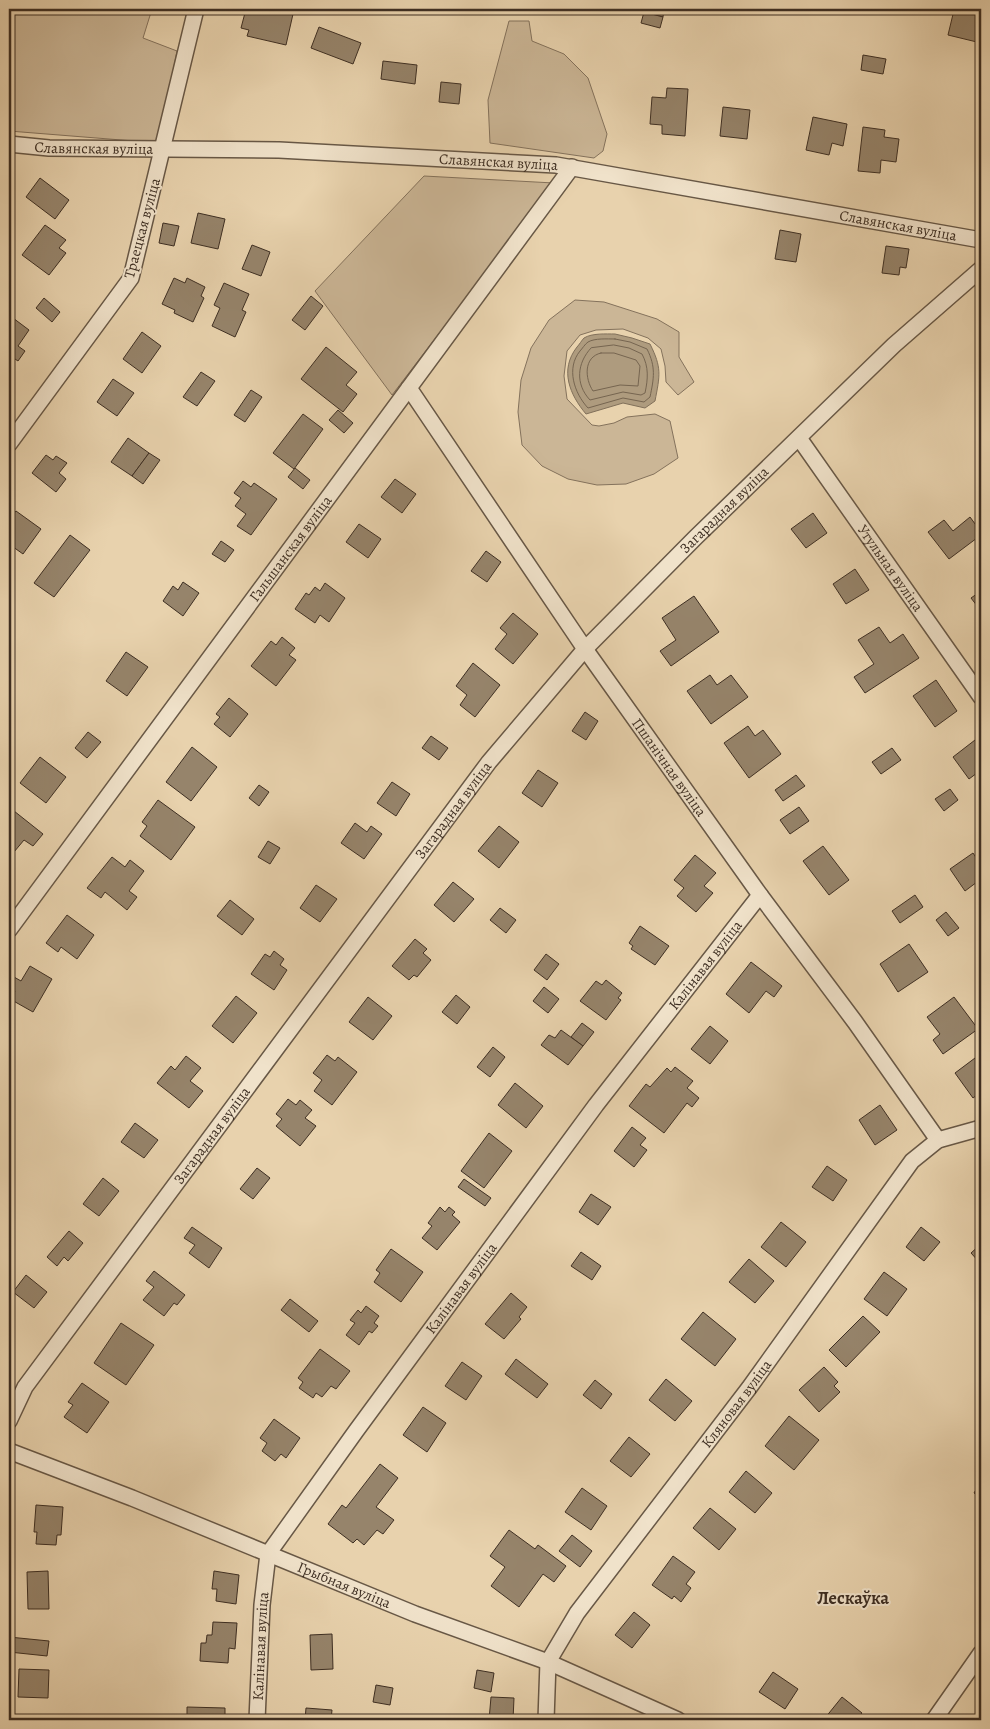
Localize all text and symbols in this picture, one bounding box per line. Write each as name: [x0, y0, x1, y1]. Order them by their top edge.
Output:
street label: Славянская вуліца: [33, 137, 153, 159]
street label: Славянская вуліца: [439, 149, 558, 175]
street label: Траецкая вуліца: [119, 175, 165, 280]
street label: Славянская вуліца: [838, 205, 958, 246]
street label: Загарадная вуліца: [675, 462, 773, 558]
street label: Гальшанская вуліца: [245, 491, 336, 606]
street label: Утульная вуліца: [853, 521, 928, 616]
street label: Пшанічная вуліца: [627, 714, 711, 821]
street label: Загарадная вуліца: [410, 757, 496, 863]
street label: Калінавая вуліца: [664, 916, 747, 1014]
street label: Загарадная вуліца: [169, 1082, 255, 1188]
street label: Калінавая вуліца: [421, 1238, 501, 1338]
street label: Кляновая вуліца: [697, 1356, 776, 1452]
street label: Грыбная вуліца: [294, 1557, 394, 1613]
district label: Лескаўка: [817, 1586, 890, 1610]
street label: Калінавая вуліца: [248, 1591, 273, 1701]

